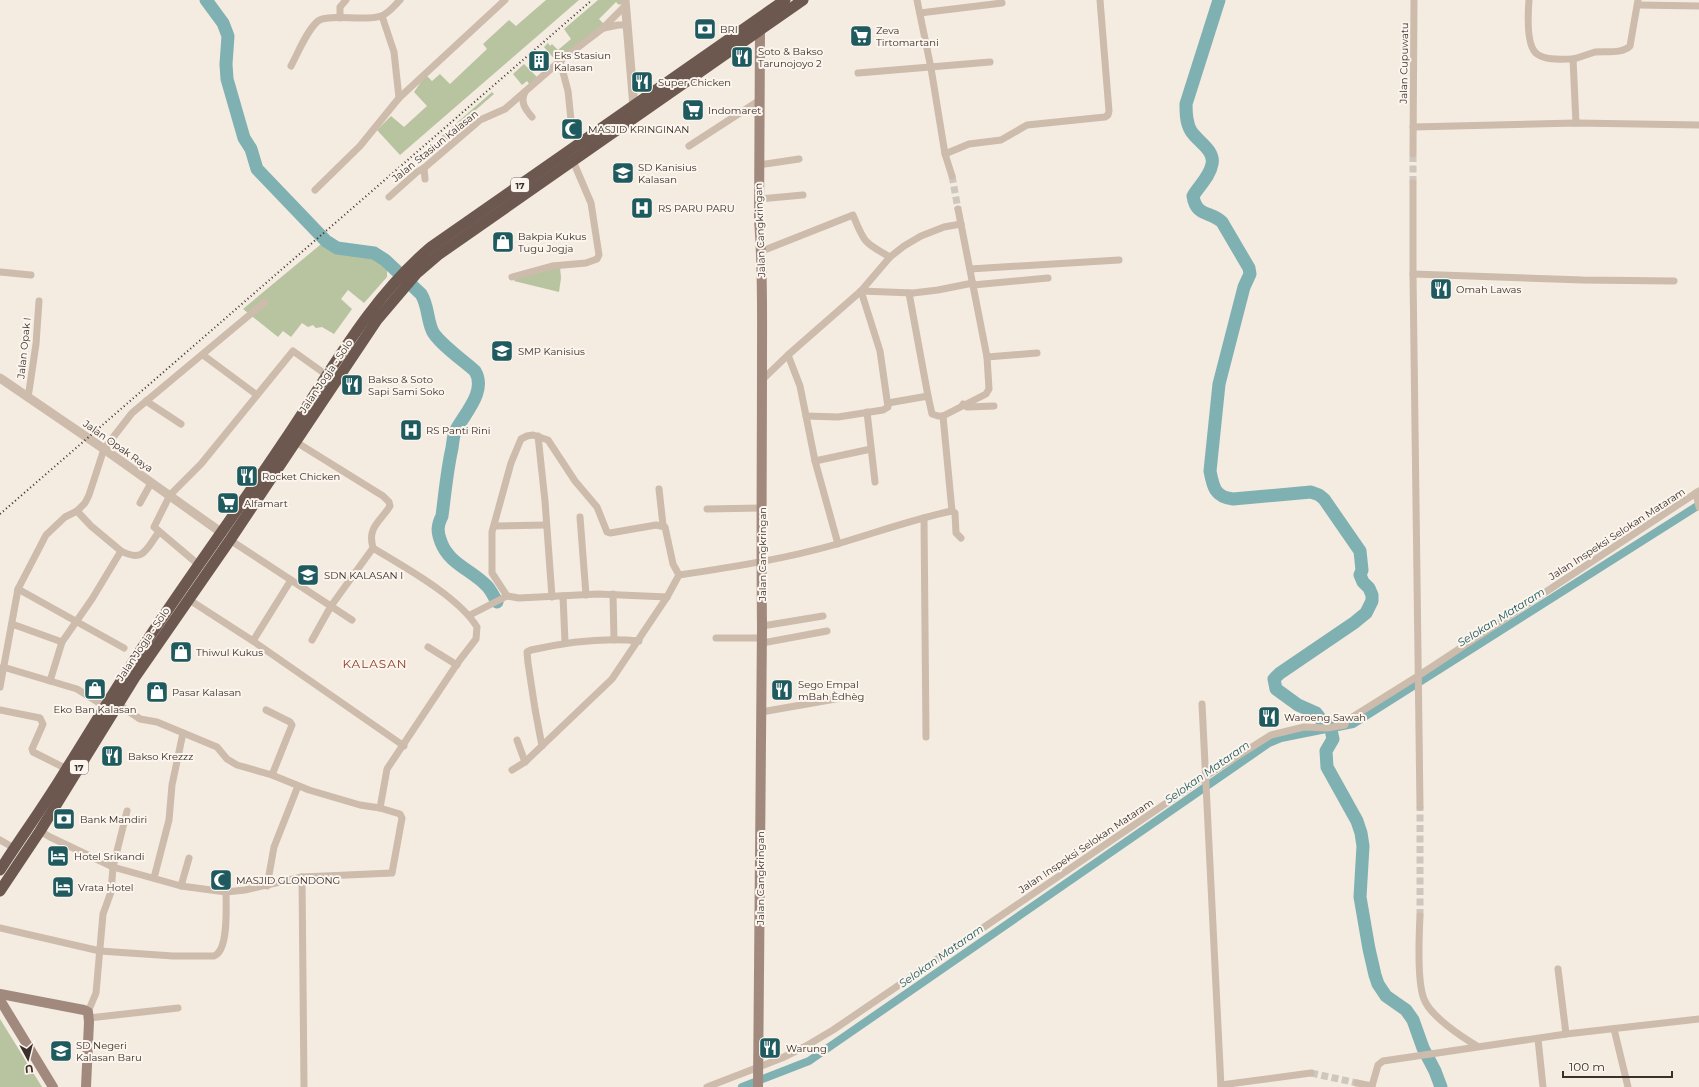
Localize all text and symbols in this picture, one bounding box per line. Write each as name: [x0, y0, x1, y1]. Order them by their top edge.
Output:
bank icon: BRI: [692, 16, 718, 42]
street label: Jalan Cupuwatu: [1397, 22, 1411, 105]
place label: BRI: [720, 23, 738, 36]
supermarket icon: Zeva Tirtomartani: [848, 23, 874, 49]
place label: Zeva Tirtomartani: [876, 24, 939, 49]
restaurant icon: Soto & Bakso Tarunojoyo 2: [729, 44, 755, 70]
place label: Soto & Bakso Tarunojoyo 2: [758, 45, 823, 70]
building icon: Eks Stasiun Kalasan: [526, 48, 552, 74]
place label: Eks Stasiun Kalasan: [554, 49, 611, 74]
restaurant icon: Super Chicken: [629, 69, 655, 95]
place label: Super Chicken: [658, 76, 731, 89]
supermarket icon: Indomaret: [680, 97, 706, 123]
place label: Indomaret: [708, 104, 761, 117]
street label: Jalan Stasiun Kalasan: [388, 107, 481, 185]
mosque icon: MASJID KRINGINAN: [559, 116, 585, 142]
place label: MASJID KRINGINAN: [588, 123, 689, 136]
school or university icon: SD Kanisius Kalasan: [610, 160, 636, 186]
place label: SD Kanisius Kalasan: [638, 161, 697, 186]
road number: 17: [511, 178, 529, 192]
street label: Jalan Cangkringan: [752, 183, 768, 278]
hospital icon: RS PARU PARU: [629, 195, 655, 221]
place label: RS PARU PARU: [658, 202, 735, 215]
shop icon: Bakpia Kukus Tugu Jogja: [490, 229, 516, 255]
place label: Bakpia Kukus Tugu Jogja: [518, 230, 587, 255]
restaurant icon: Omah Lawas: [1428, 276, 1454, 302]
place label: Omah Lawas: [1456, 283, 1521, 296]
street label: Jalan Opak I: [14, 317, 34, 380]
street label: Jalan Jogja - Solo: [296, 337, 355, 416]
school or university icon: SMP Kanisius: [489, 338, 515, 364]
place label: SMP Kanisius: [518, 345, 585, 358]
restaurant icon: Bakso & Soto Sapi Sami Soko: [339, 372, 365, 398]
place label: Bakso & Soto Sapi Sami Soko: [368, 373, 445, 398]
street label: Jalan Opak Raya: [80, 416, 156, 475]
hospital icon: RS Panti Rini: [398, 417, 424, 443]
place label: RS Panti Rini: [426, 424, 490, 437]
restaurant icon: Rocket Chicken: [234, 463, 260, 489]
place label: Rocket Chicken: [262, 470, 340, 483]
street label: Jalan Inspeksi Selokan Mataram: [1546, 485, 1688, 584]
supermarket icon: Alfamart: [215, 490, 241, 516]
place label: Alfamart: [244, 497, 288, 510]
street label: Jalan Cangkringan: [756, 507, 769, 602]
school or university icon: SDN KALASAN I: [295, 562, 321, 588]
place label: SDN KALASAN I: [324, 569, 403, 582]
water label: Selokan Mataram: [1455, 584, 1547, 650]
street label: Jalan Jogja - Solo: [113, 605, 172, 684]
shop icon: Thiwul Kukus: [168, 639, 194, 665]
place label: Thiwul Kukus: [196, 646, 263, 659]
district label: KALASAN: [342, 656, 408, 671]
shop icon: Eko Ban Kalasan: [82, 676, 108, 702]
restaurant icon: Sego Empal mBah Èdhèg: [769, 677, 795, 703]
place label: Sego Empal mBah Èdhèg: [798, 678, 864, 703]
shop icon: Pasar Kalasan: [144, 679, 170, 705]
place label: Pasar Kalasan: [172, 686, 241, 699]
place label: Eko Ban Kalasan: [53, 703, 137, 716]
restaurant icon: Waroeng Sawah: [1256, 704, 1282, 730]
place label: Waroeng Sawah: [1284, 711, 1366, 724]
water label: Selokan Mataram: [1162, 737, 1252, 807]
restaurant icon: Bakso Krezzz: [99, 743, 125, 769]
place label: Bakso Krezzz: [128, 750, 193, 763]
road number: 17: [70, 760, 88, 774]
street label: Jalan Inspeksi Selokan Mataram: [1015, 796, 1156, 897]
bank icon: Bank Mandiri: [51, 806, 77, 832]
place label: Bank Mandiri: [80, 813, 147, 826]
street label: Jalan Cangkringan: [754, 831, 767, 926]
hotel icon: Hotel Srikandi: [45, 843, 71, 869]
place label: Hotel Srikandi: [74, 850, 144, 863]
mosque icon: MASJID GLONDONG: [208, 867, 234, 893]
hotel icon: Vrata Hotel: [50, 874, 76, 900]
place label: MASJID GLONDONG: [236, 874, 340, 887]
place label: Vrata Hotel: [78, 881, 134, 894]
water label: Selokan Mataram: [896, 921, 986, 991]
restaurant icon: Warung: [757, 1035, 783, 1061]
school or university icon: SD Negeri Kalasan Baru: [48, 1038, 74, 1064]
north arrow: [8, 1039, 48, 1079]
place label: SD Negeri Kalasan Baru: [76, 1039, 142, 1064]
place label: Warung: [786, 1042, 827, 1055]
scale bar: [1563, 1053, 1672, 1079]
text: 100 m: [1569, 1059, 1605, 1074]
text: U: [24, 1061, 34, 1076]

